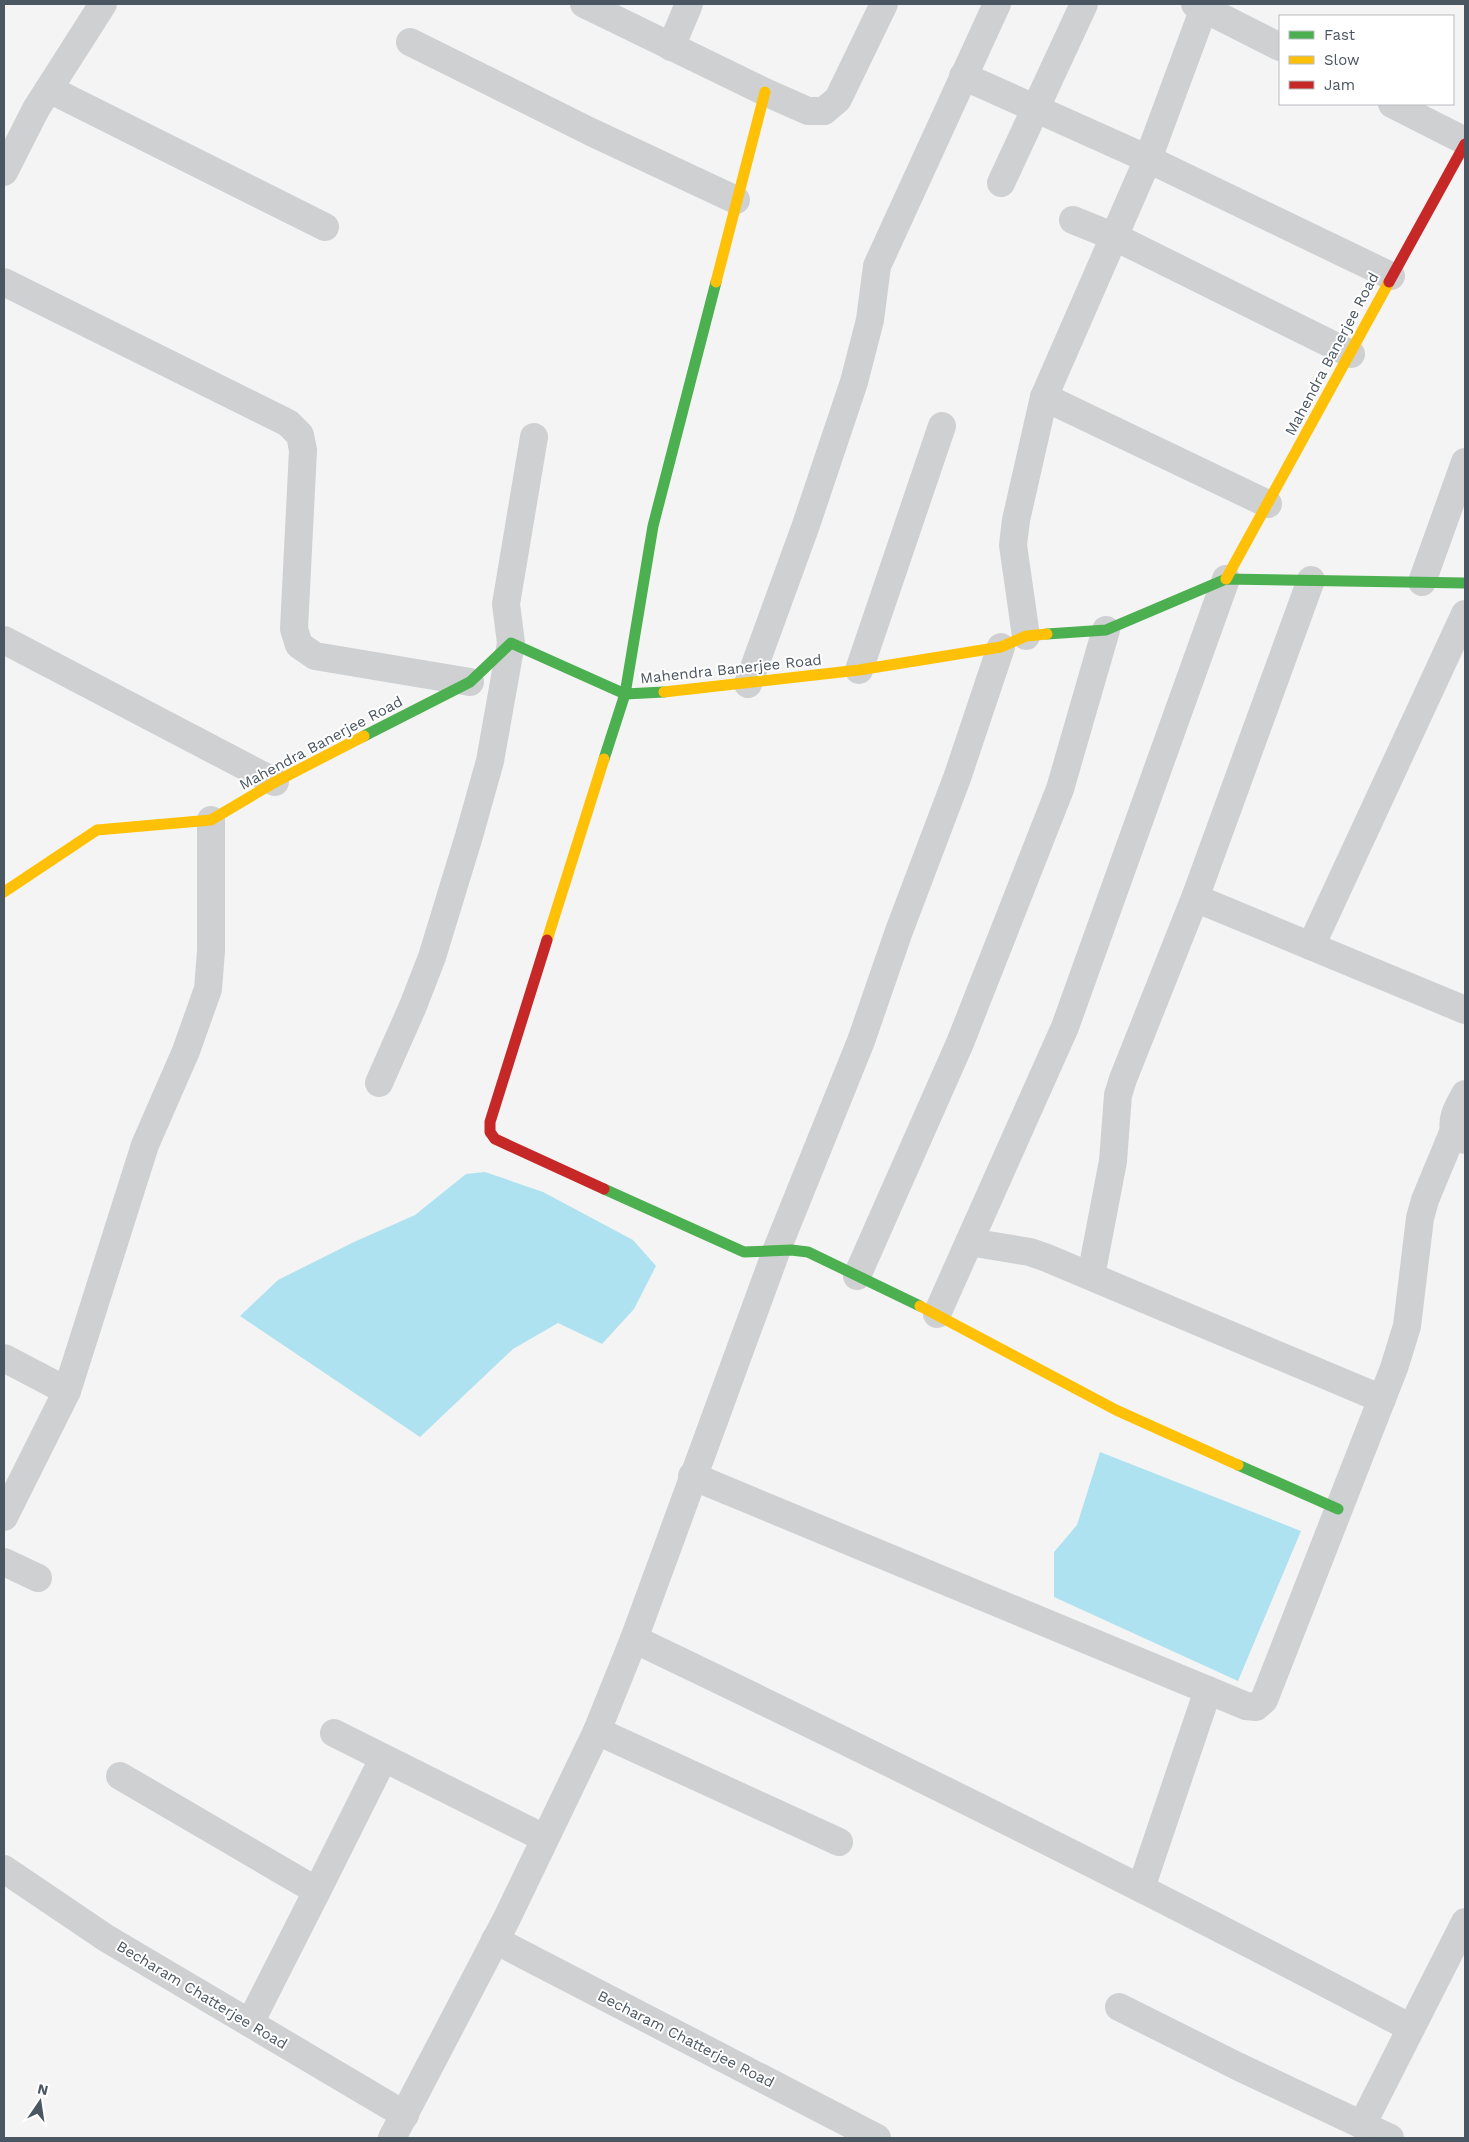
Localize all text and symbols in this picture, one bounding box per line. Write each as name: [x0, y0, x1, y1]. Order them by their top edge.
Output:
legend: [1279, 15, 1454, 105]
text: Fast: [1324, 26, 1356, 44]
text: Slow: [1324, 51, 1360, 69]
text: Jam: [1324, 76, 1355, 94]
street label: Mahendra Banerjee Road: [1281, 269, 1383, 439]
street label: Mahendra Banerjee Road: [639, 651, 823, 687]
street label: Mahendra Banerjee Road: [236, 692, 406, 794]
street label: Becharam Chatterjee Road: [114, 1937, 290, 2053]
street label: Becharam Chatterjee Road: [595, 1987, 777, 2091]
north arrow: [15, 2077, 65, 2127]
text: N: [36, 2080, 50, 2098]

